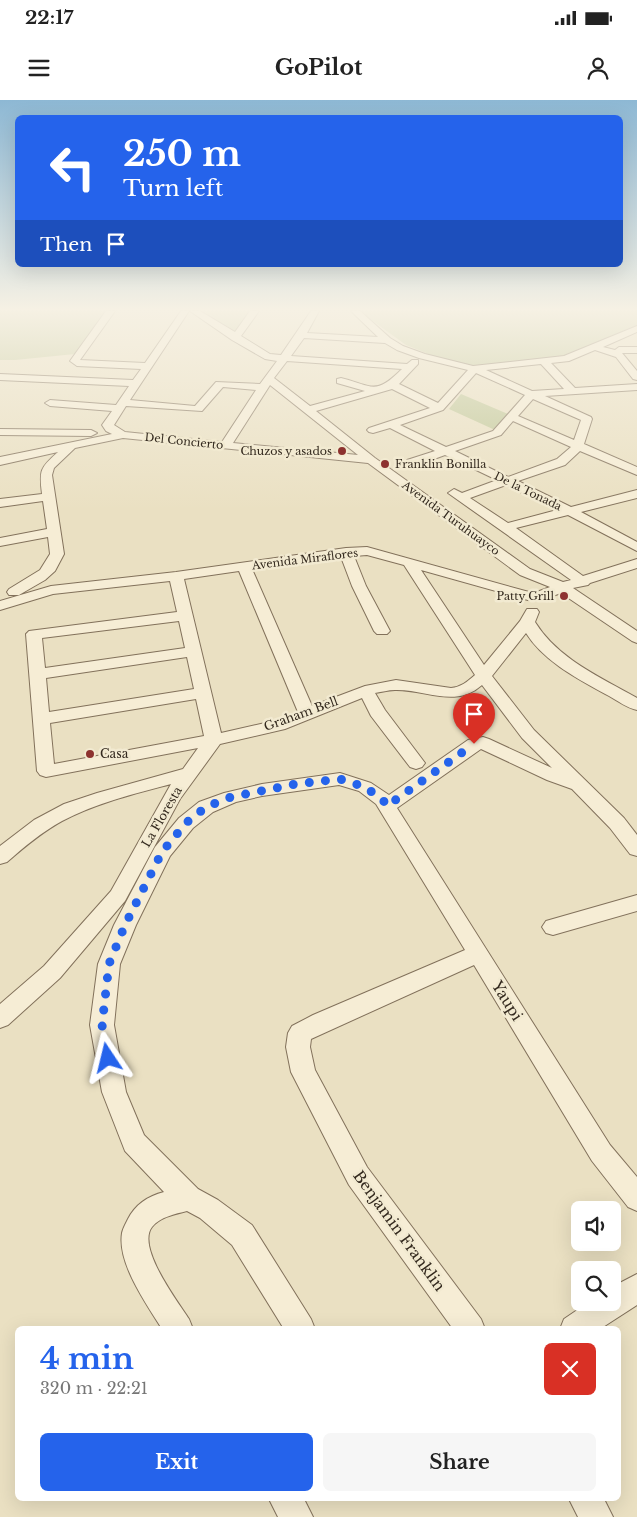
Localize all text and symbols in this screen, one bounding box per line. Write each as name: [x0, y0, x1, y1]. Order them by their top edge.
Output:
text: 22:17: [25, 6, 73, 29]
icon: menu: [25, 54, 53, 82]
text: GoPilot: [275, 54, 362, 81]
icon: person: [584, 54, 612, 82]
text: 250 m: [123, 132, 241, 175]
icon: left: [40, 135, 105, 200]
text: Turn left: [123, 175, 223, 202]
icon: arrive: [102, 230, 130, 258]
text: Then: [40, 233, 92, 256]
street label: Del Concierto: [144, 430, 224, 452]
place label: Chuzos y asados: [240, 444, 332, 458]
marker: Chuzos y asados: [336, 445, 348, 457]
place label: Franklin Bonilla: [395, 457, 487, 471]
marker: Franklin Bonilla: [379, 458, 391, 470]
street label: De la Tonada: [492, 469, 565, 514]
street label: Avenida Turuhuayco: [399, 477, 502, 558]
street label: Avenida Miraflores: [250, 546, 359, 573]
place label: Patty Grill: [497, 589, 554, 603]
marker: Patty Grill: [558, 590, 570, 602]
street label: Graham Bell: [262, 693, 340, 734]
pin: [453, 693, 495, 744]
icon: arrive: [460, 700, 488, 728]
place label: Casa: [100, 746, 129, 761]
marker: Casa: [84, 748, 96, 760]
street label: La Floresta: [138, 783, 185, 850]
street label: Yaupi: [487, 977, 527, 1024]
position arrow: [81, 1031, 133, 1083]
street label: Benjamin Franklin: [349, 1167, 450, 1295]
map controls: [571, 1201, 621, 1311]
button: sound: [571, 1201, 621, 1251]
button: search: [571, 1261, 621, 1311]
text: 4 min: [40, 1340, 134, 1377]
button: close: [544, 1343, 596, 1395]
text: 320 m · 22:21: [40, 1378, 148, 1398]
button: Exit: [40, 1433, 313, 1491]
button: Share: [323, 1433, 596, 1491]

